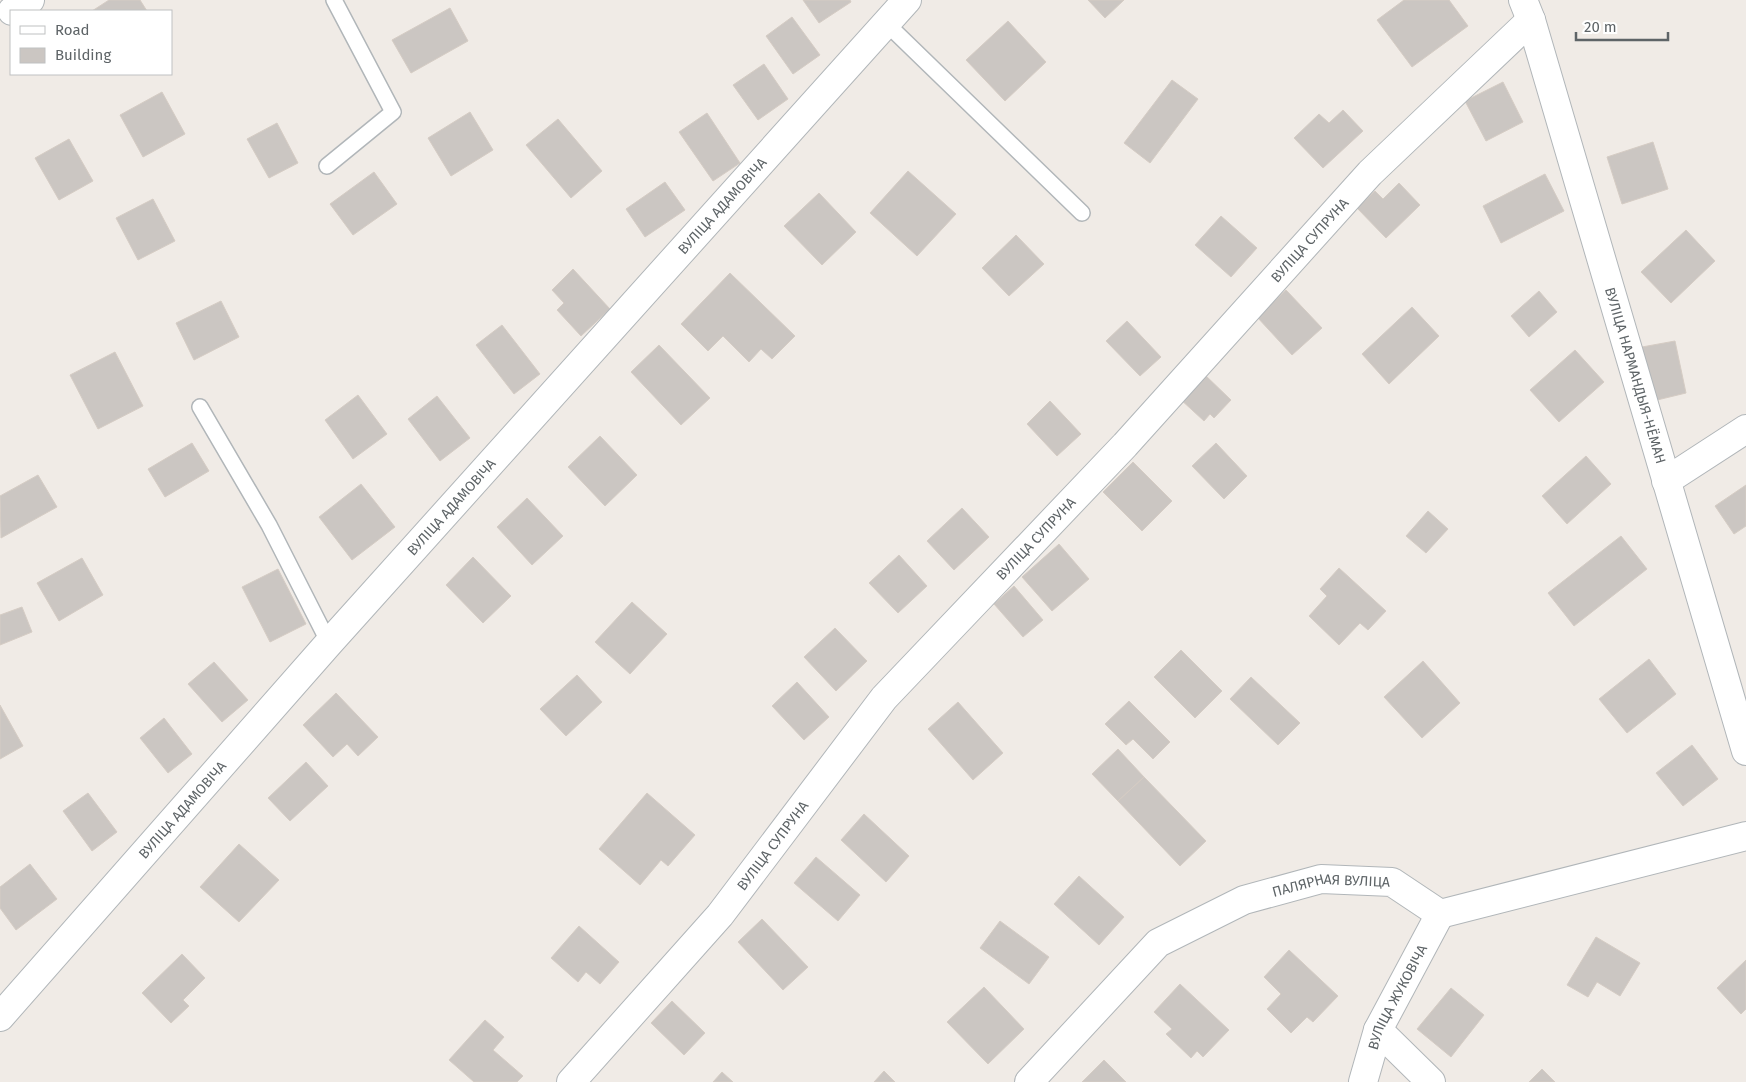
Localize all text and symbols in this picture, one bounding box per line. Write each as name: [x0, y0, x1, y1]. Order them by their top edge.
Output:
legend: [10, 10, 172, 75]
scale bar: [1576, 10, 1668, 42]
text: 20 m: [1584, 18, 1617, 36]
text: Road: [55, 21, 90, 39]
text: Building: [55, 46, 111, 64]
street label: ВУЛІЦА АДАМОВІЧА: [675, 154, 770, 258]
street label: ВУЛІЦА СУПРУНА: [1268, 195, 1352, 286]
street label: ВУЛІЦА НАРМАНДЫЯ-НЁМАН: [1601, 285, 1669, 466]
street label: ВУЛІЦА АДАМОВІЧА: [404, 455, 499, 559]
street label: ВУЛІЦА СУПРУНА: [993, 494, 1080, 584]
street label: ВУЛІЦА АДАМОВІЧА: [135, 758, 230, 862]
street label: ВУЛІЦА СУПРУНА: [734, 798, 812, 894]
street label: ПАЛЯРНАЯ ВУЛІЦА: [1270, 871, 1390, 901]
street label: ВУЛІЦА ЖУКОВІЧА: [1365, 942, 1431, 1052]

